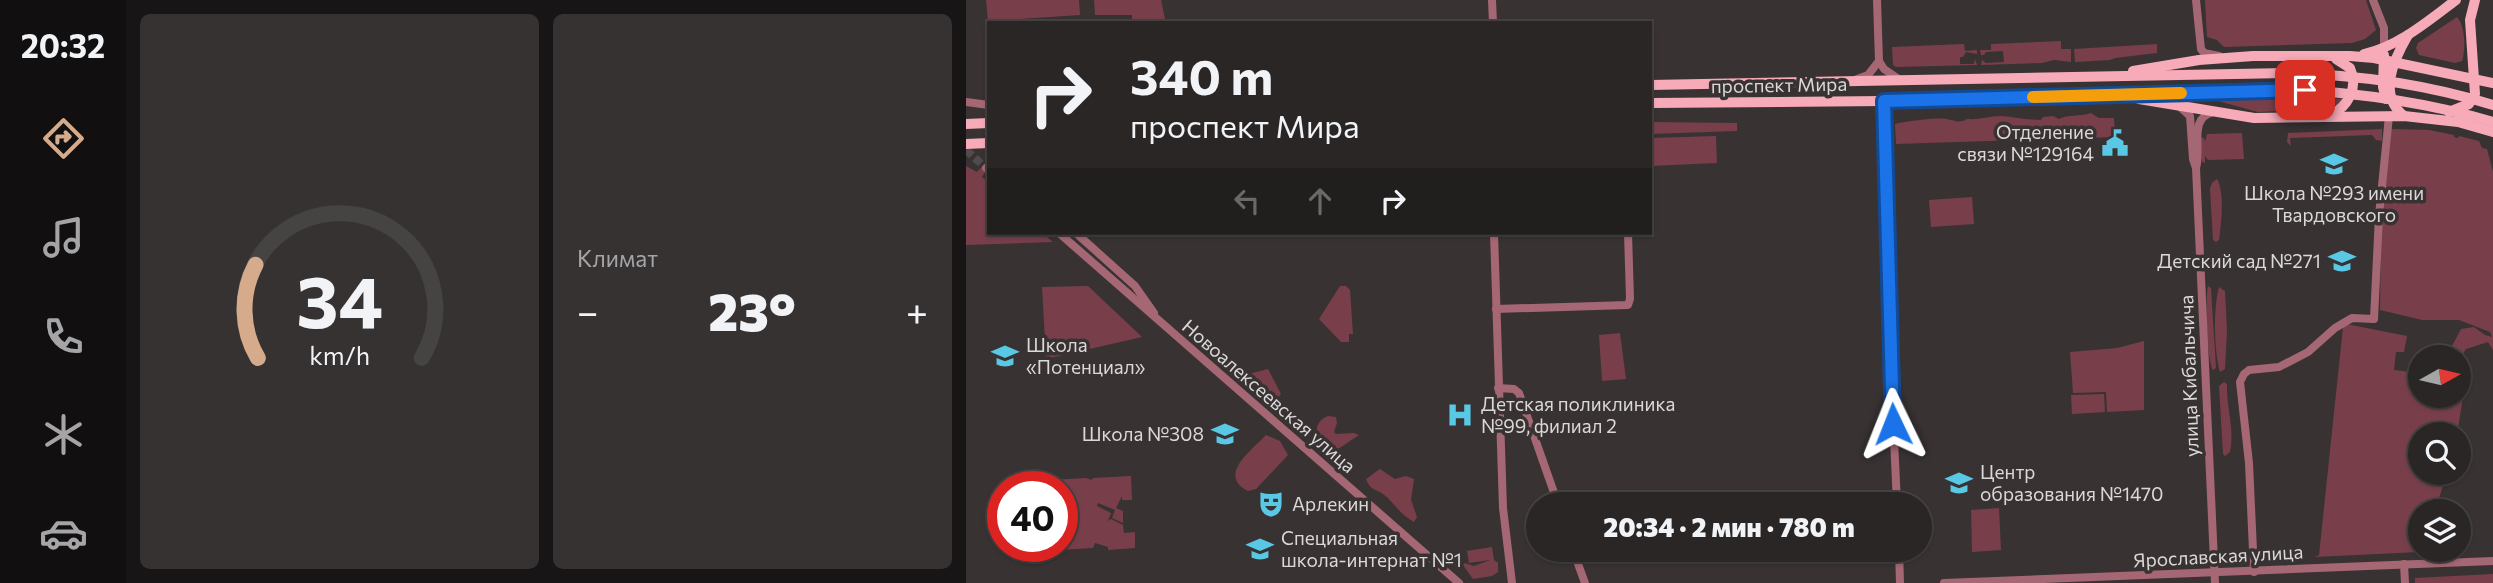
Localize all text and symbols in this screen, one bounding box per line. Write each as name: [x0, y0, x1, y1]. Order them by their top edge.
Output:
text: 20:32: [21, 25, 105, 65]
text: 340 m: [1130, 45, 1273, 105]
icon: right: [1015, 49, 1106, 140]
pin: [2275, 60, 2335, 120]
icon: arrive: [2286, 71, 2324, 109]
street label: проспект Мира: [1711, 72, 1847, 97]
text: проспект Мира: [1130, 105, 1360, 145]
icon: directions: [39, 114, 88, 163]
place label: Отделение связи №129164: [1957, 120, 2094, 165]
public building icon: Отделение связи №129164: [2100, 128, 2130, 158]
school or university icon: Школа №293 имени Твардовского: [2319, 149, 2349, 179]
place label: Школа №293 имени Твардовского: [2244, 181, 2424, 226]
icon: left: [1228, 182, 1266, 220]
icon: ahead: [1301, 182, 1339, 220]
icon: right: [1374, 182, 1412, 220]
icon: music: [39, 213, 88, 262]
text: Климат: [577, 244, 658, 272]
school or university icon: Детский сад №271: [2327, 246, 2357, 276]
place label: Детский сад №271: [2157, 249, 2321, 272]
text: 34: [296, 254, 383, 343]
text: 23°: [708, 278, 796, 342]
text: −: [577, 287, 599, 334]
text: +: [906, 287, 928, 334]
street label: улица Кибальчича: [2174, 295, 2203, 458]
icon: phone: [39, 312, 88, 361]
street label: Новоалексеевская улица: [1178, 314, 1361, 477]
place label: Школа «Потенциал»: [1026, 333, 1146, 378]
text: km/h: [309, 339, 370, 369]
school or university icon: Школа «Потенциал»: [990, 341, 1020, 371]
north arrow: [2408, 345, 2471, 408]
map controls: [2408, 345, 2471, 562]
position arrow: [1856, 387, 1930, 461]
place label: Детская поликлиника №99, филиал 2: [1481, 392, 1675, 437]
hospital icon: Детская поликлиника №99, филиал 2: [1445, 400, 1475, 430]
icon: climate: [39, 410, 88, 459]
school or university icon: Школа №308: [1210, 419, 1240, 449]
place label: Школа №308: [1082, 422, 1204, 445]
button: search: [2408, 422, 2471, 485]
place label: Центр образования №1470: [1980, 460, 2163, 505]
school or university icon: Центр образования №1470: [1944, 468, 1974, 498]
speed limit sign: 40: [987, 471, 1078, 562]
theatre icon: Арлекин: [1256, 489, 1286, 519]
place label: Арлекин: [1292, 492, 1369, 515]
button: layers: [2408, 499, 2471, 562]
icon: car: [39, 509, 88, 558]
text: 20:34 · 2 мин · 780 m: [1603, 511, 1855, 542]
place label: Специальная школа-интернат №1: [1281, 526, 1462, 571]
school or university icon: Специальная школа-интернат №1: [1245, 534, 1275, 564]
street label: Ярославская улица: [2132, 540, 2304, 571]

